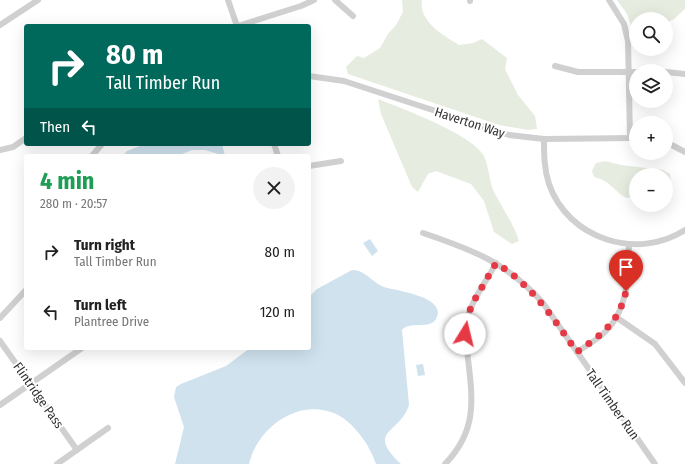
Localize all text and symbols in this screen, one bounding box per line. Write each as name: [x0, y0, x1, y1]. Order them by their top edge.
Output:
map controls: [629, 12, 673, 212]
button: search: [629, 12, 673, 56]
text: 80 m: [106, 38, 163, 71]
icon: right: [40, 40, 92, 92]
button: layers: [629, 64, 673, 108]
text: Tall Timber Run: [106, 72, 220, 94]
street label: Haverton Way: [433, 104, 507, 141]
icon: left: [78, 116, 100, 138]
button: +: [629, 116, 673, 160]
text: Then: [40, 118, 70, 136]
text: 4 min: [40, 167, 94, 195]
button: close: [253, 167, 295, 209]
button: −: [629, 168, 673, 212]
text: 280 m · 20:57: [40, 196, 107, 211]
text: Turn right: [74, 236, 135, 254]
icon: right: [40, 241, 62, 263]
text: 80 m: [265, 243, 295, 261]
pin: [609, 250, 643, 291]
text: Tall Timber Run: [74, 254, 157, 269]
icon: arrive: [615, 256, 637, 278]
text: Turn left: [74, 296, 127, 314]
icon: left: [40, 301, 62, 323]
text: 120 m: [260, 303, 295, 321]
position arrow: [444, 313, 486, 355]
text: Plantree Drive: [74, 314, 149, 329]
street label: Flintridge Pass: [10, 359, 67, 431]
street label: Tall Timber Run: [583, 366, 642, 442]

